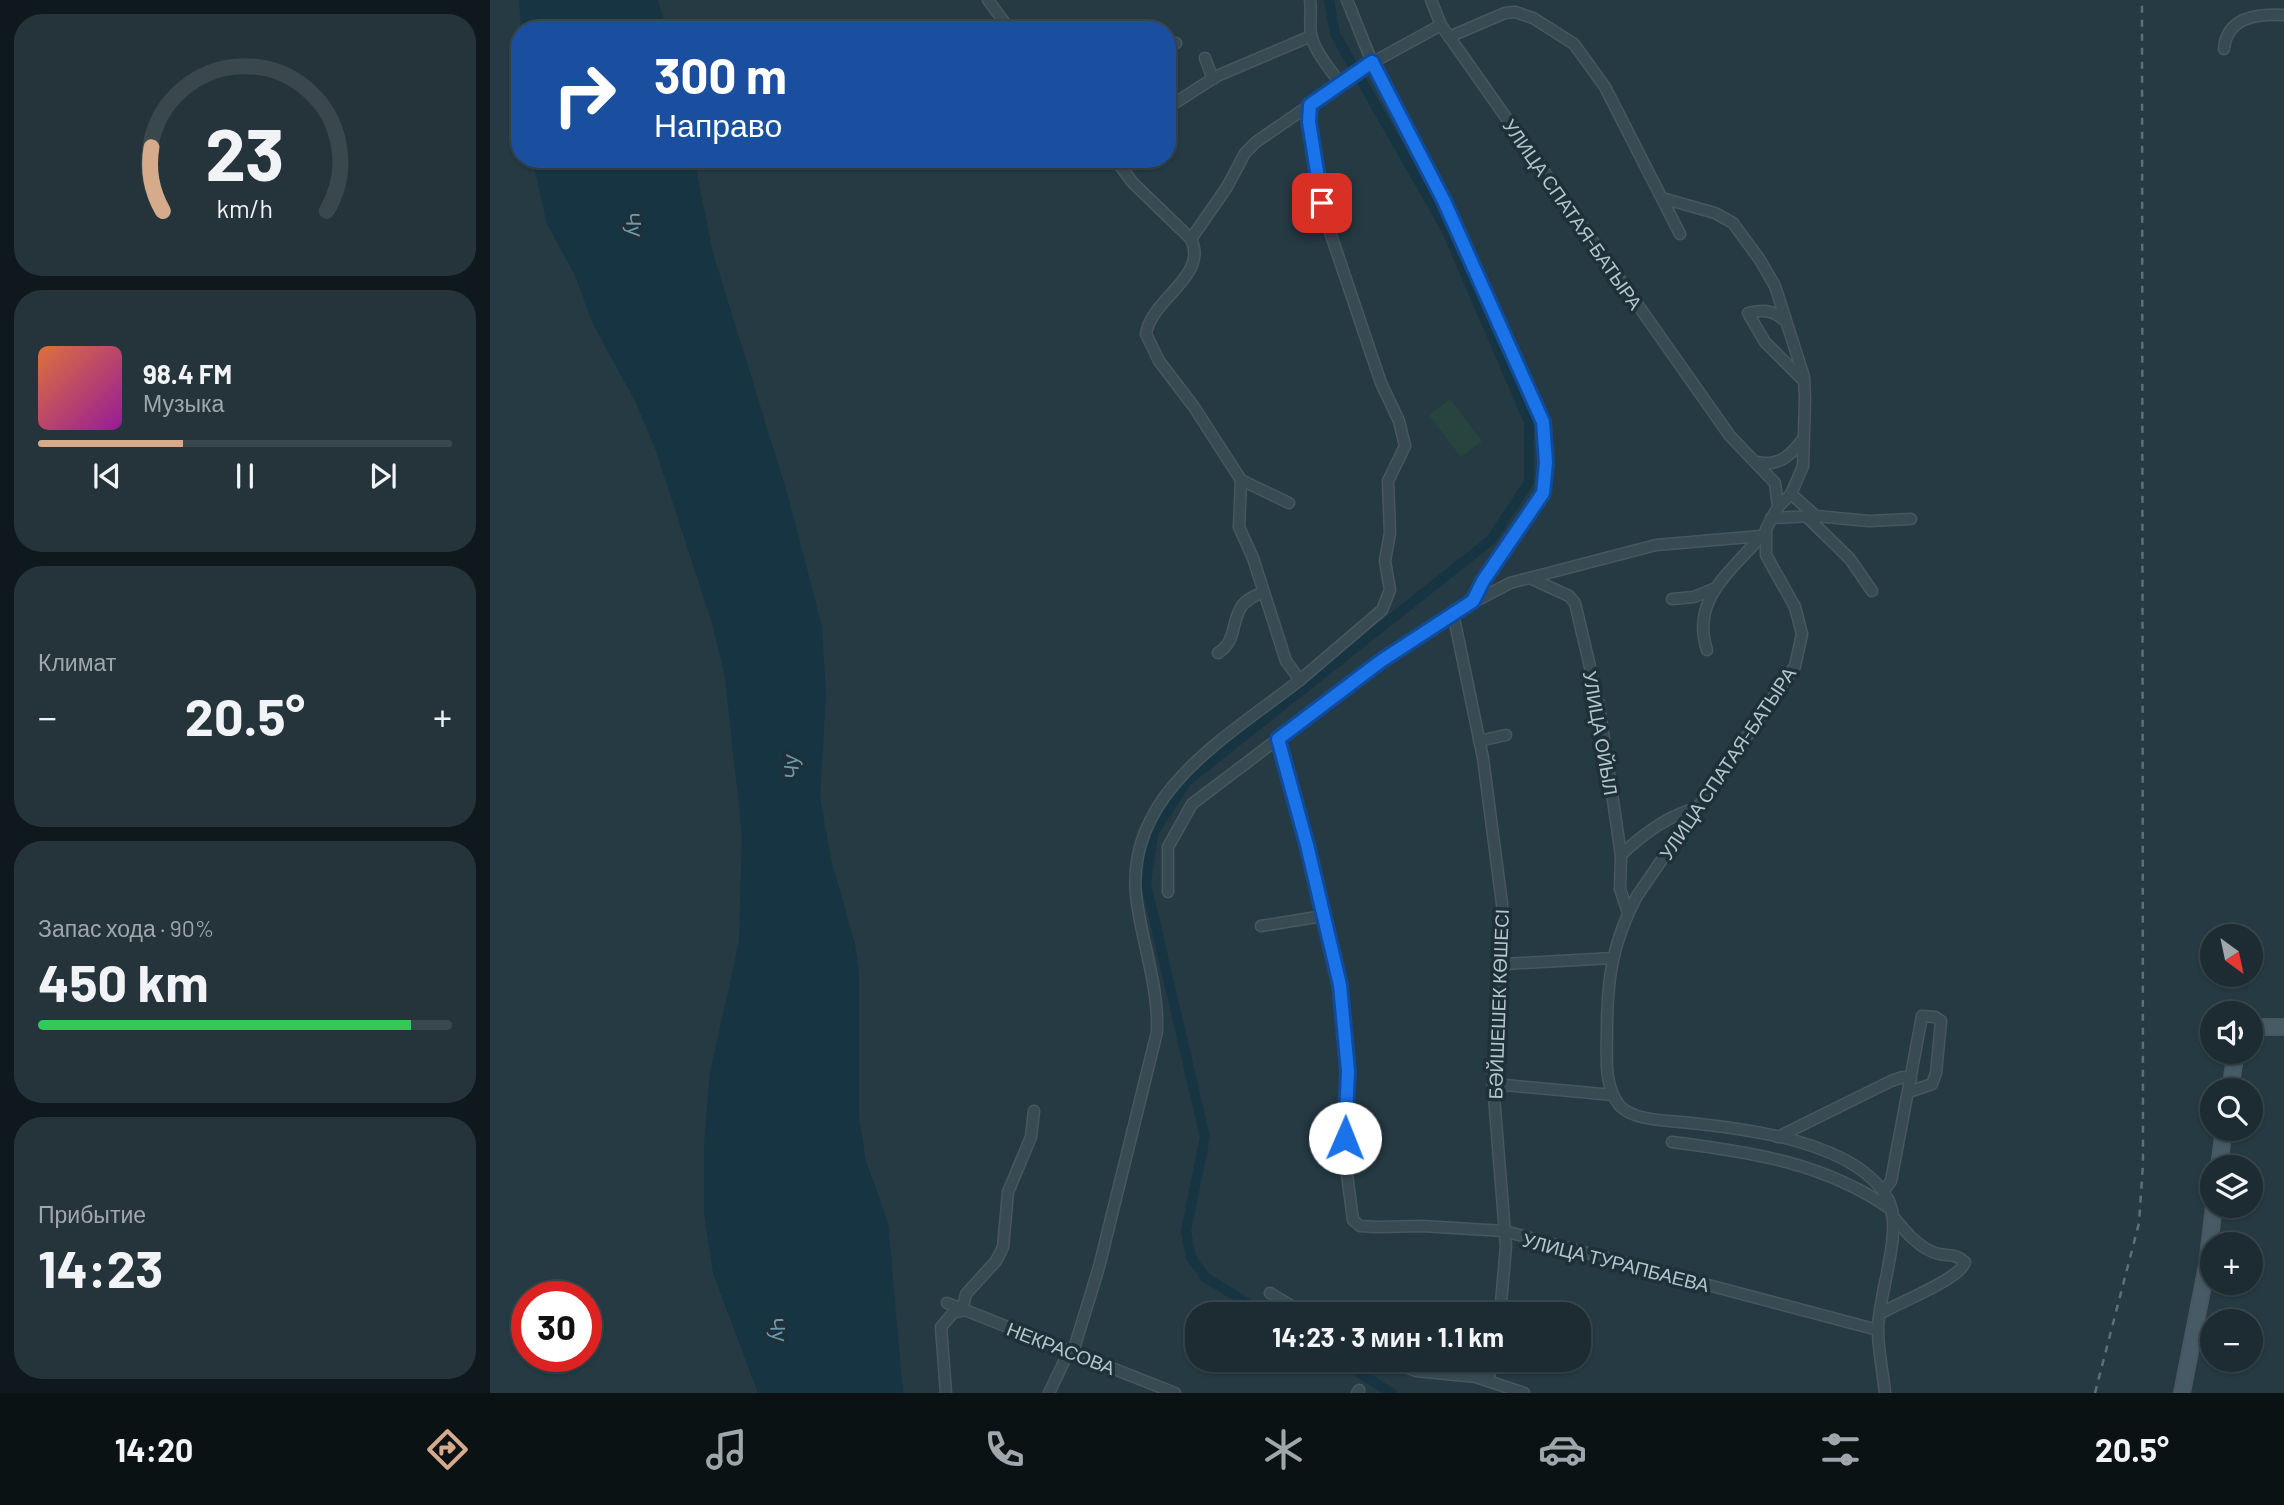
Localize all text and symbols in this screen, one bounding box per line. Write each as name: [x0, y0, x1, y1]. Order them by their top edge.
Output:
text: 300 m: [654, 45, 787, 104]
icon: right: [539, 49, 630, 140]
text: Направо: [654, 105, 782, 143]
text: 23: [205, 108, 285, 196]
street label: УЛИЦА СПАТАЯ-БАТЫРА: [1498, 114, 1648, 314]
pin: [1292, 173, 1352, 233]
icon: arrive: [1303, 184, 1341, 222]
text: km/h: [217, 193, 273, 223]
water label: Чу: [621, 210, 650, 240]
text: 98.4 FM: [143, 358, 232, 389]
text: Музыка: [143, 389, 224, 417]
icon: previous: [88, 457, 126, 495]
icon: pause: [226, 457, 264, 495]
icon: next: [364, 457, 402, 495]
text: Климат: [38, 648, 116, 676]
street label: УЛИЦА СПАТАЯ-БАТЫРА: [1654, 662, 1800, 864]
street label: УЛИЦА ОЙЫЛ: [1579, 669, 1623, 797]
text: 20.5°: [185, 684, 305, 746]
text: −: [38, 693, 57, 739]
text: +: [433, 693, 452, 739]
water label: Чу: [776, 752, 804, 780]
street label: БӘЙШЕШЕК КӨШЕСІ: [1483, 908, 1513, 1100]
text: Запас хода · 90%: [38, 914, 214, 942]
north arrow: [2200, 924, 2263, 987]
map controls: [2200, 924, 2263, 1372]
text: 450 km: [38, 950, 209, 1012]
button: sound: [2200, 1001, 2263, 1064]
button: search: [2200, 1078, 2263, 1141]
position arrow: [1308, 1101, 1382, 1175]
button: layers: [2200, 1155, 2263, 1218]
text: Прибытие: [38, 1200, 146, 1228]
street label: УЛИЦА ТУРАПБАЕВА: [1520, 1228, 1712, 1296]
button: +: [2200, 1232, 2263, 1295]
text: 14:23: [38, 1236, 163, 1298]
speed limit sign: 30: [511, 1281, 602, 1372]
button: −: [2200, 1309, 2263, 1372]
water label: Чу: [764, 1314, 794, 1345]
street label: НЕКРАСОВА: [1004, 1317, 1119, 1379]
text: 14:23 · 3 мин · 1.1 km: [1272, 1321, 1504, 1352]
icon: directions: [423, 1425, 472, 1474]
icon: music: [702, 1425, 751, 1474]
icon: phone: [980, 1425, 1029, 1474]
icon: climate: [1259, 1425, 1308, 1474]
icon: car: [1538, 1425, 1587, 1474]
icon: filters: [1816, 1425, 1865, 1474]
text: 14:20: [115, 1430, 193, 1468]
text: 20.5°: [2095, 1430, 2169, 1468]

